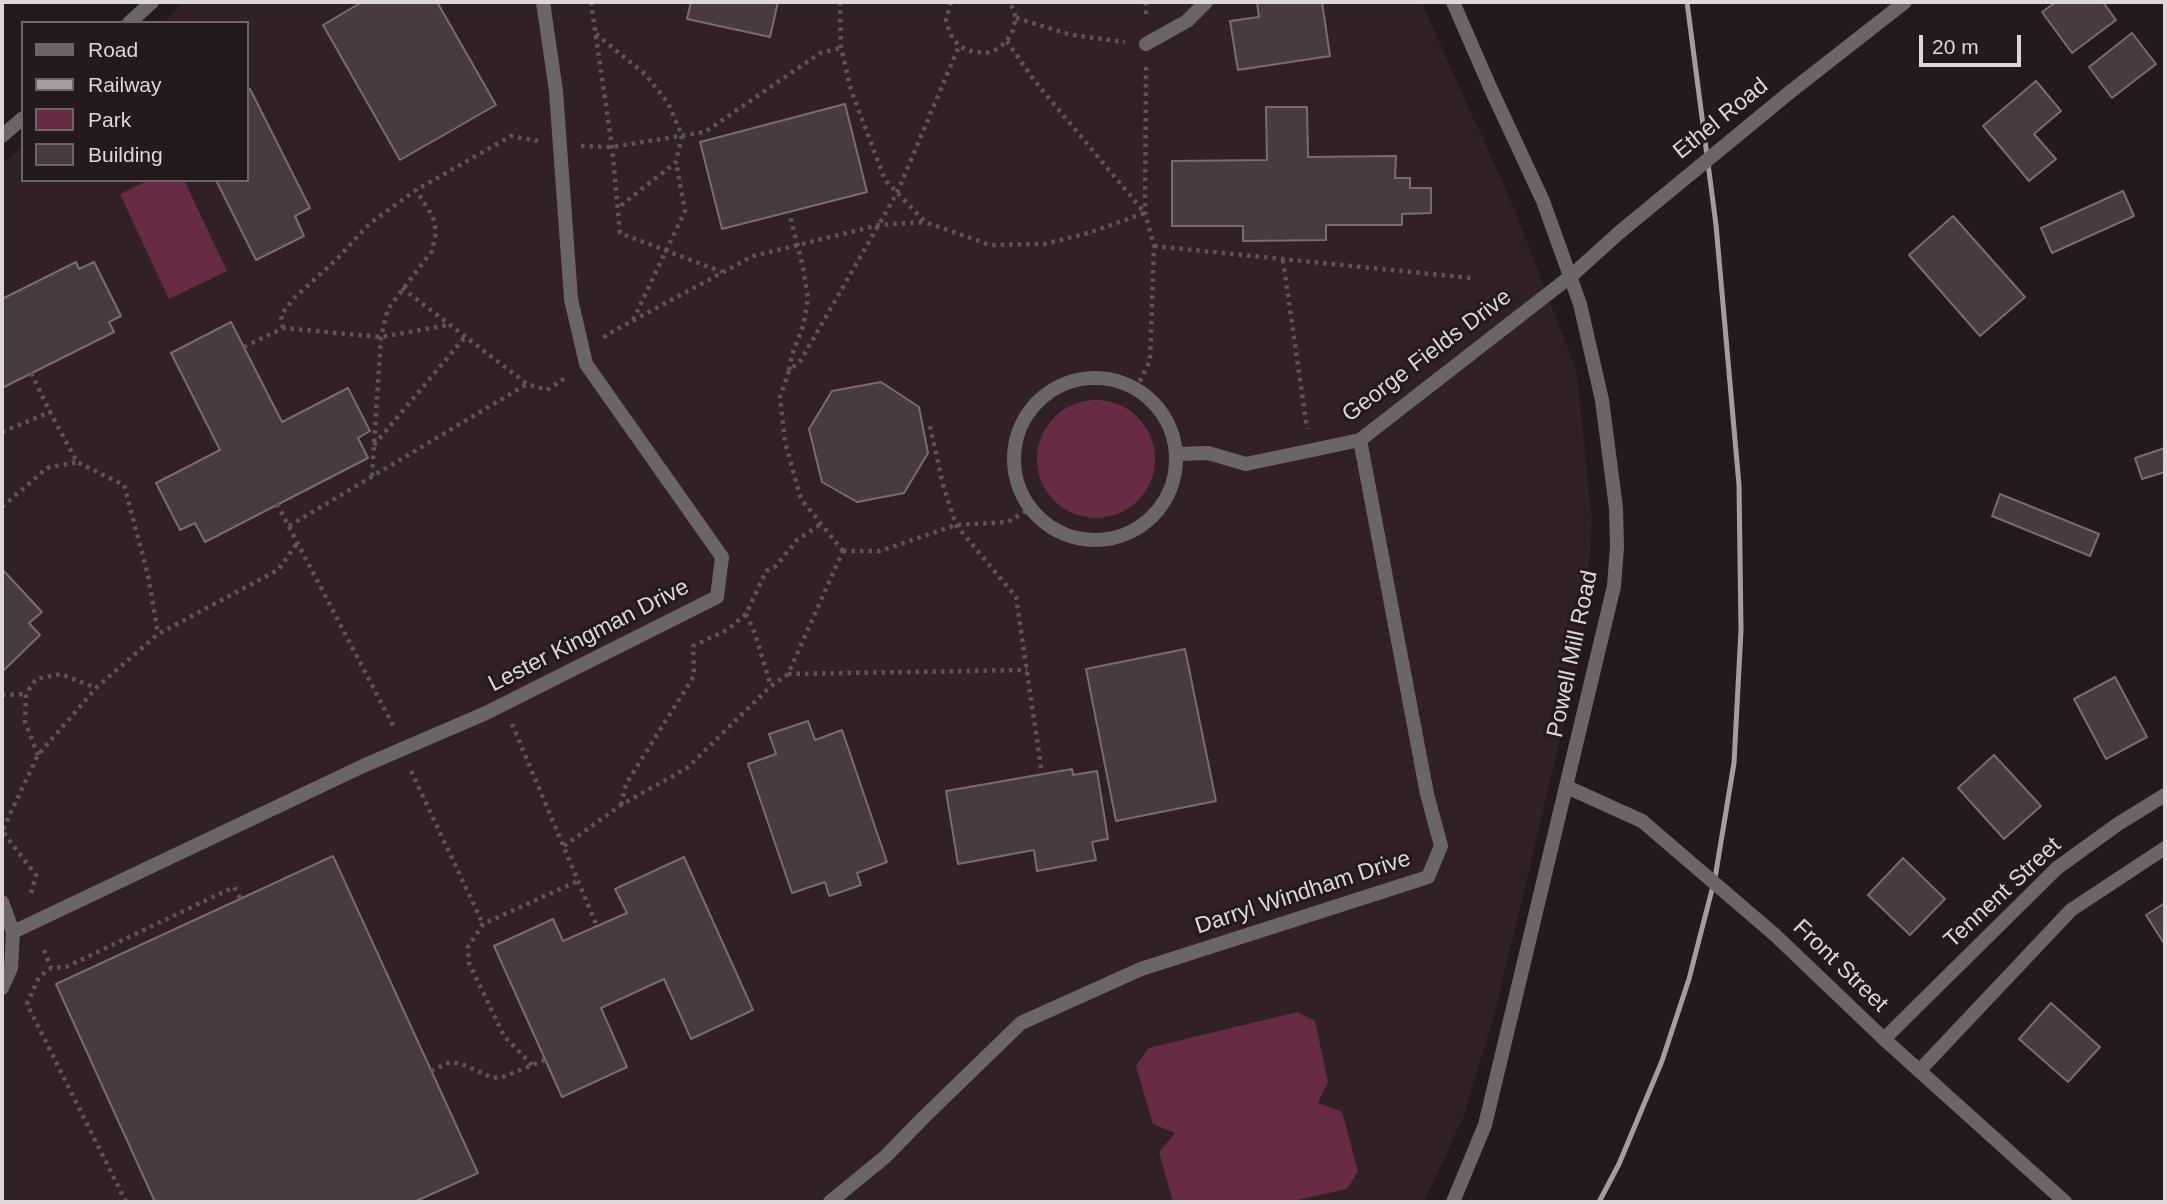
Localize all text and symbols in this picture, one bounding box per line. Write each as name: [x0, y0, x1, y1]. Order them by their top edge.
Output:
legend: [21, 21, 248, 182]
scale bar: [1922, 21, 2024, 65]
text: 20 m: [1932, 35, 1979, 58]
text: Road: [88, 38, 138, 61]
street label: Ethel Road: [1668, 72, 1774, 166]
text: Railway: [88, 73, 162, 96]
text: Park: [88, 108, 131, 131]
text: Building: [88, 143, 163, 166]
street label: George Fields Drive: [1337, 283, 1517, 429]
street label: Powell Mill Road: [1542, 568, 1604, 740]
street label: Lester Kingman Drive: [484, 574, 694, 698]
street label: Tennent Street: [1939, 832, 2067, 954]
street label: Darryl Windham Drive: [1192, 845, 1414, 941]
street label: Front Street: [1787, 914, 1893, 1018]

